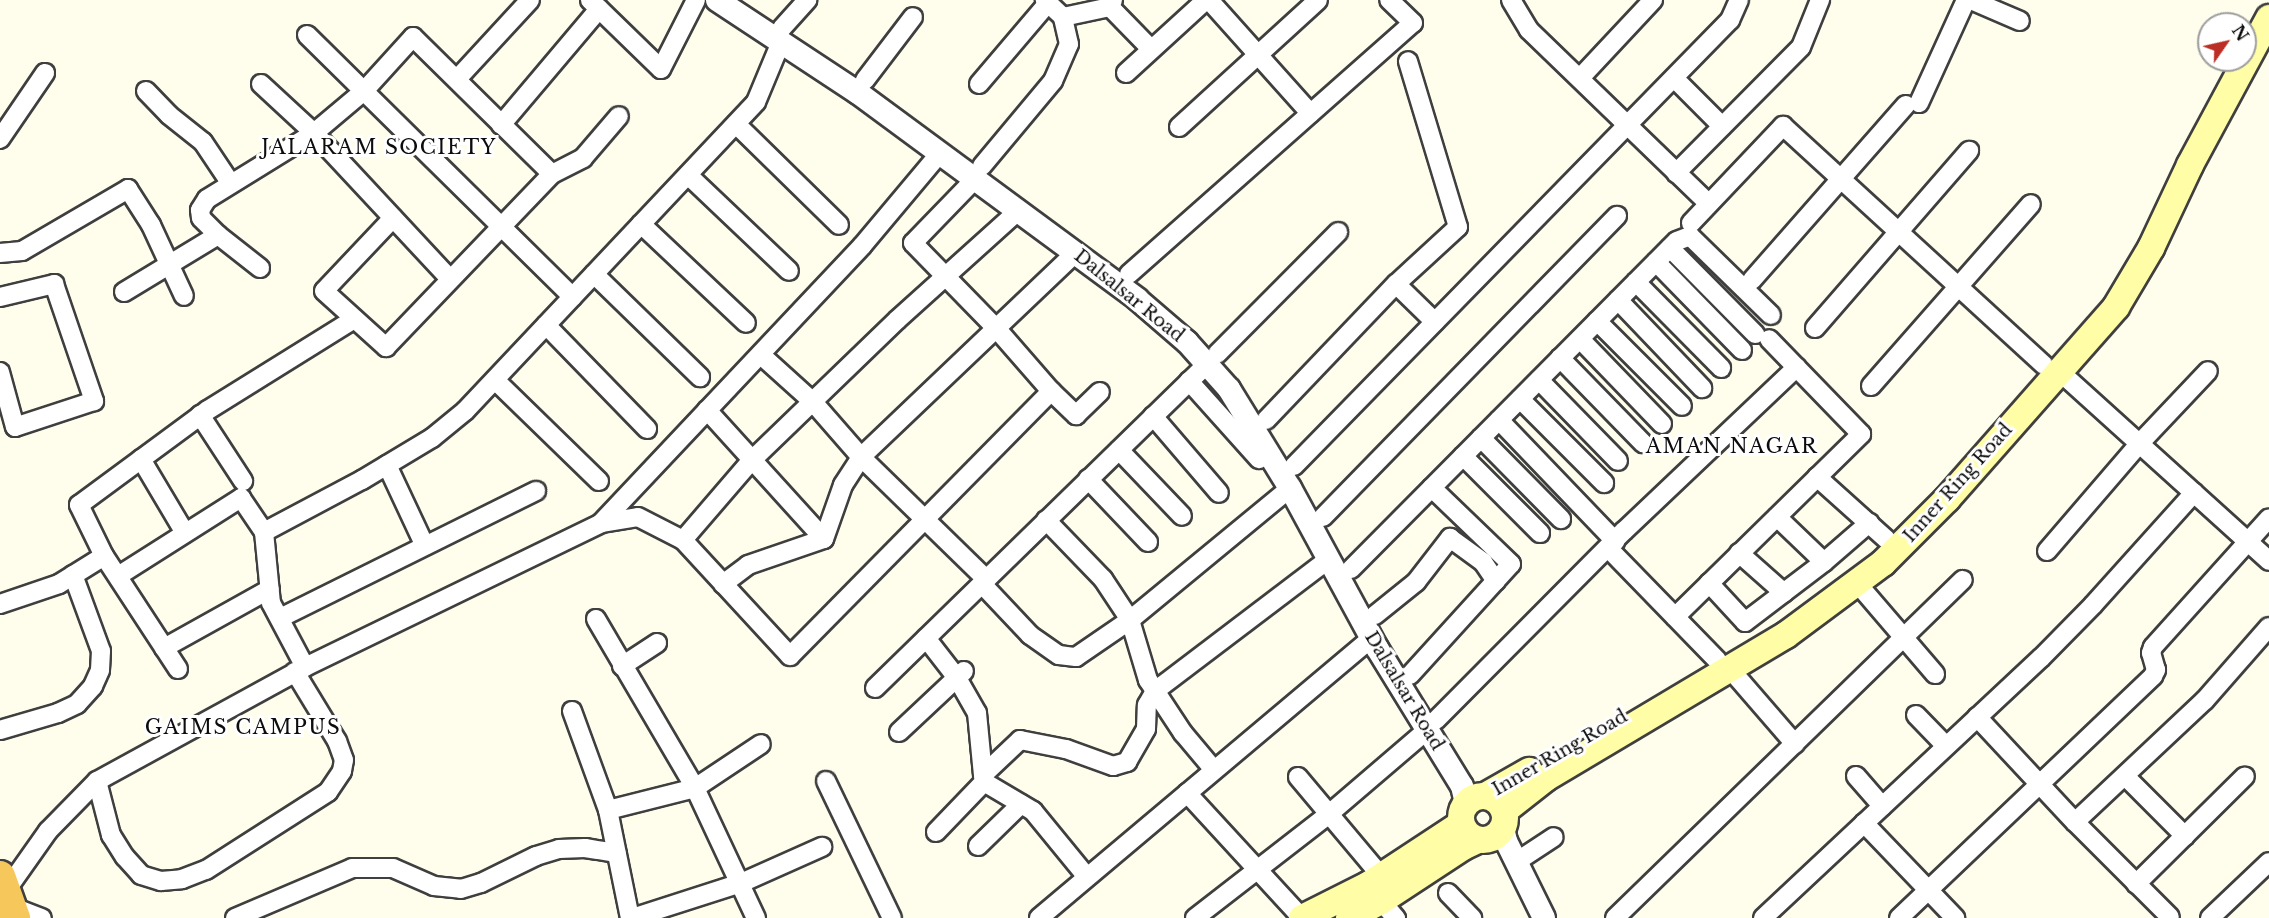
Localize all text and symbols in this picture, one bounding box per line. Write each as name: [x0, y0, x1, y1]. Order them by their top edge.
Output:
north arrow: [2197, 12, 2257, 72]
text: N: [2228, 21, 2253, 45]
district label: JALARAM SOCIETY: [261, 135, 497, 159]
street label: Dalsalsar Road: [1070, 245, 1188, 347]
street label: Inner Ring Road: [1899, 419, 2017, 547]
district label: AMAN NAGAR: [1646, 434, 1818, 458]
street label: Dalsalsar Road: [1360, 627, 1448, 755]
street label: Inner Ring Road: [1488, 705, 1632, 801]
district label: GAIMS CAMPUS: [145, 715, 341, 739]

